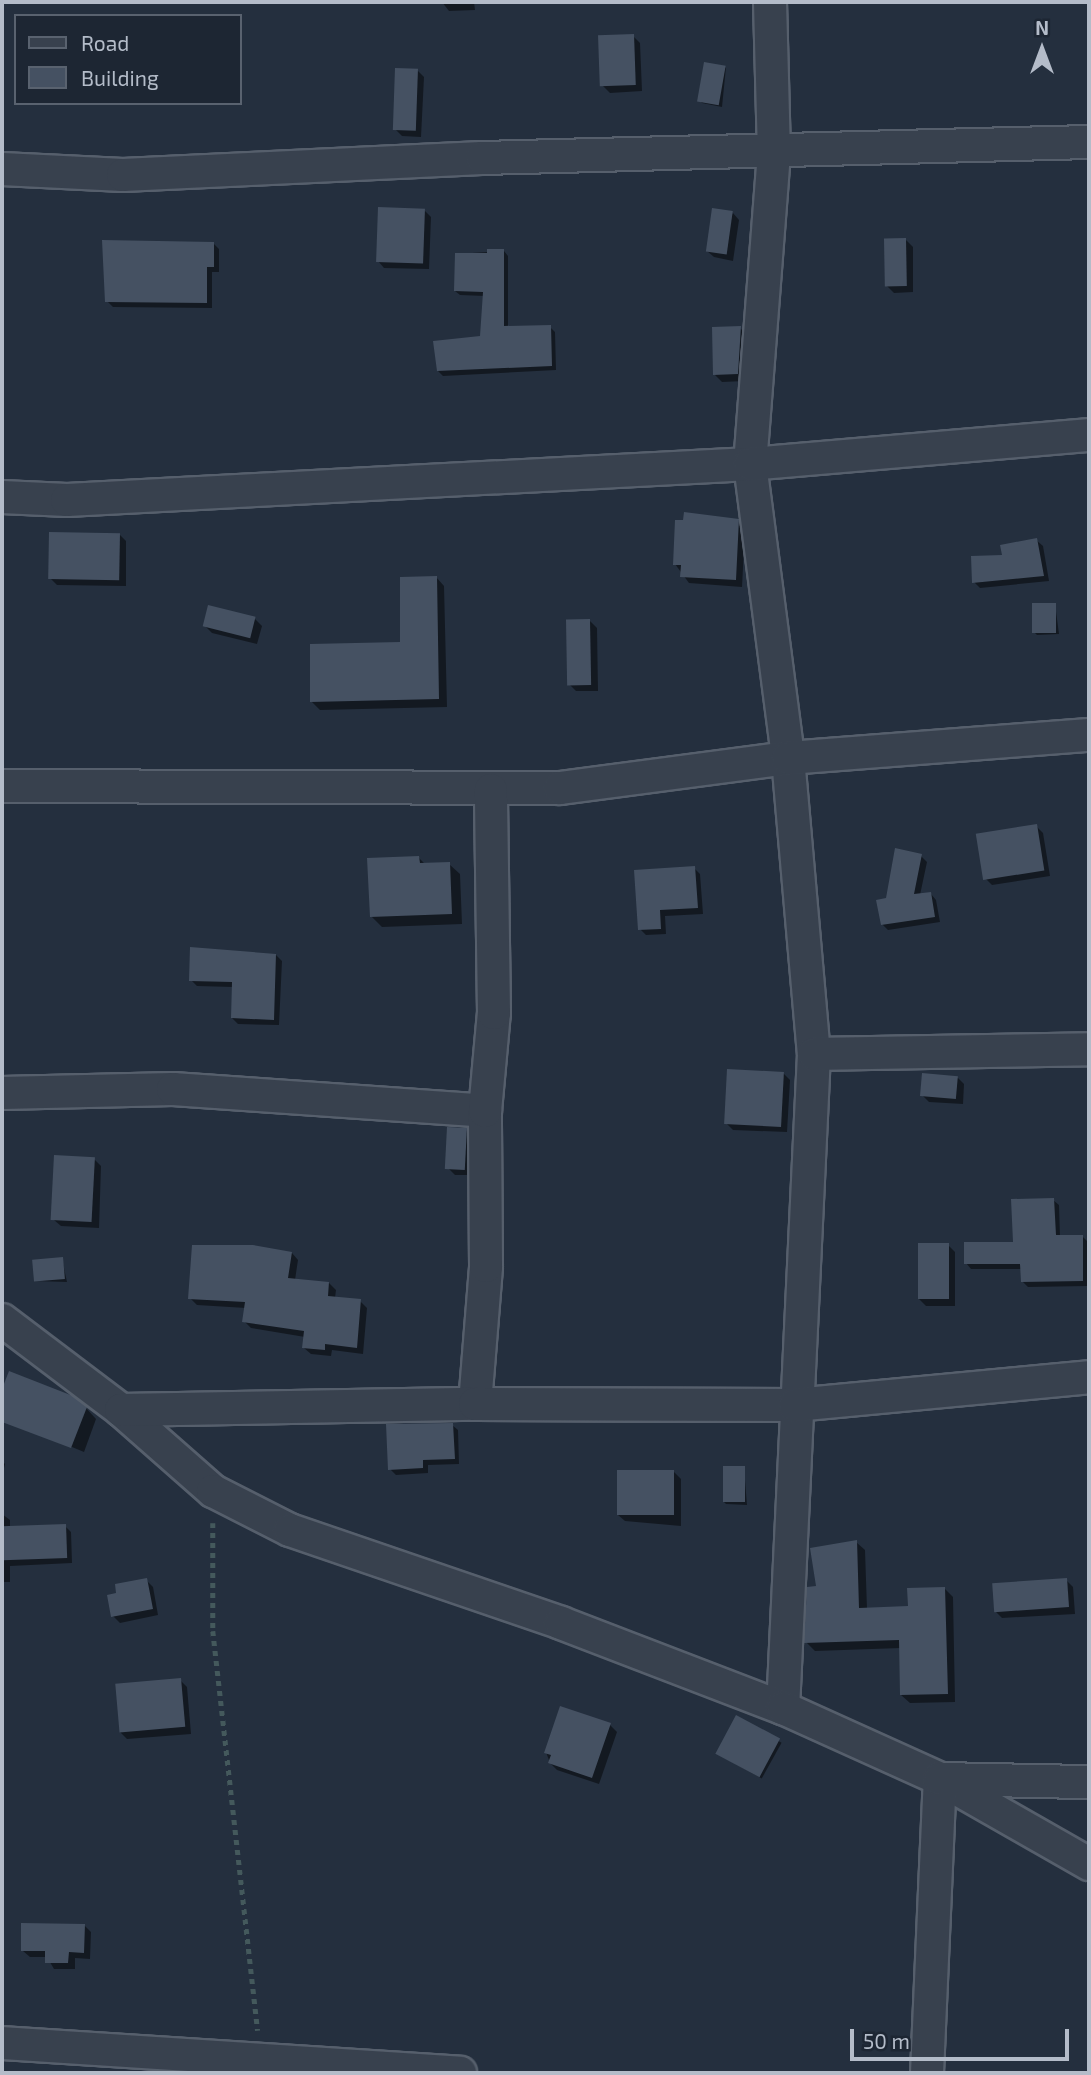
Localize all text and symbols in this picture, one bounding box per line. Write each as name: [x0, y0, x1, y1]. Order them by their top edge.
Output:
legend: [14, 14, 242, 105]
north arrow: [1007, 14, 1077, 84]
text: N: [1035, 16, 1049, 39]
text: Road: [81, 30, 129, 55]
text: Building: [81, 65, 159, 90]
scale bar: [853, 2016, 1072, 2060]
text: 50 m: [863, 2028, 910, 2053]

